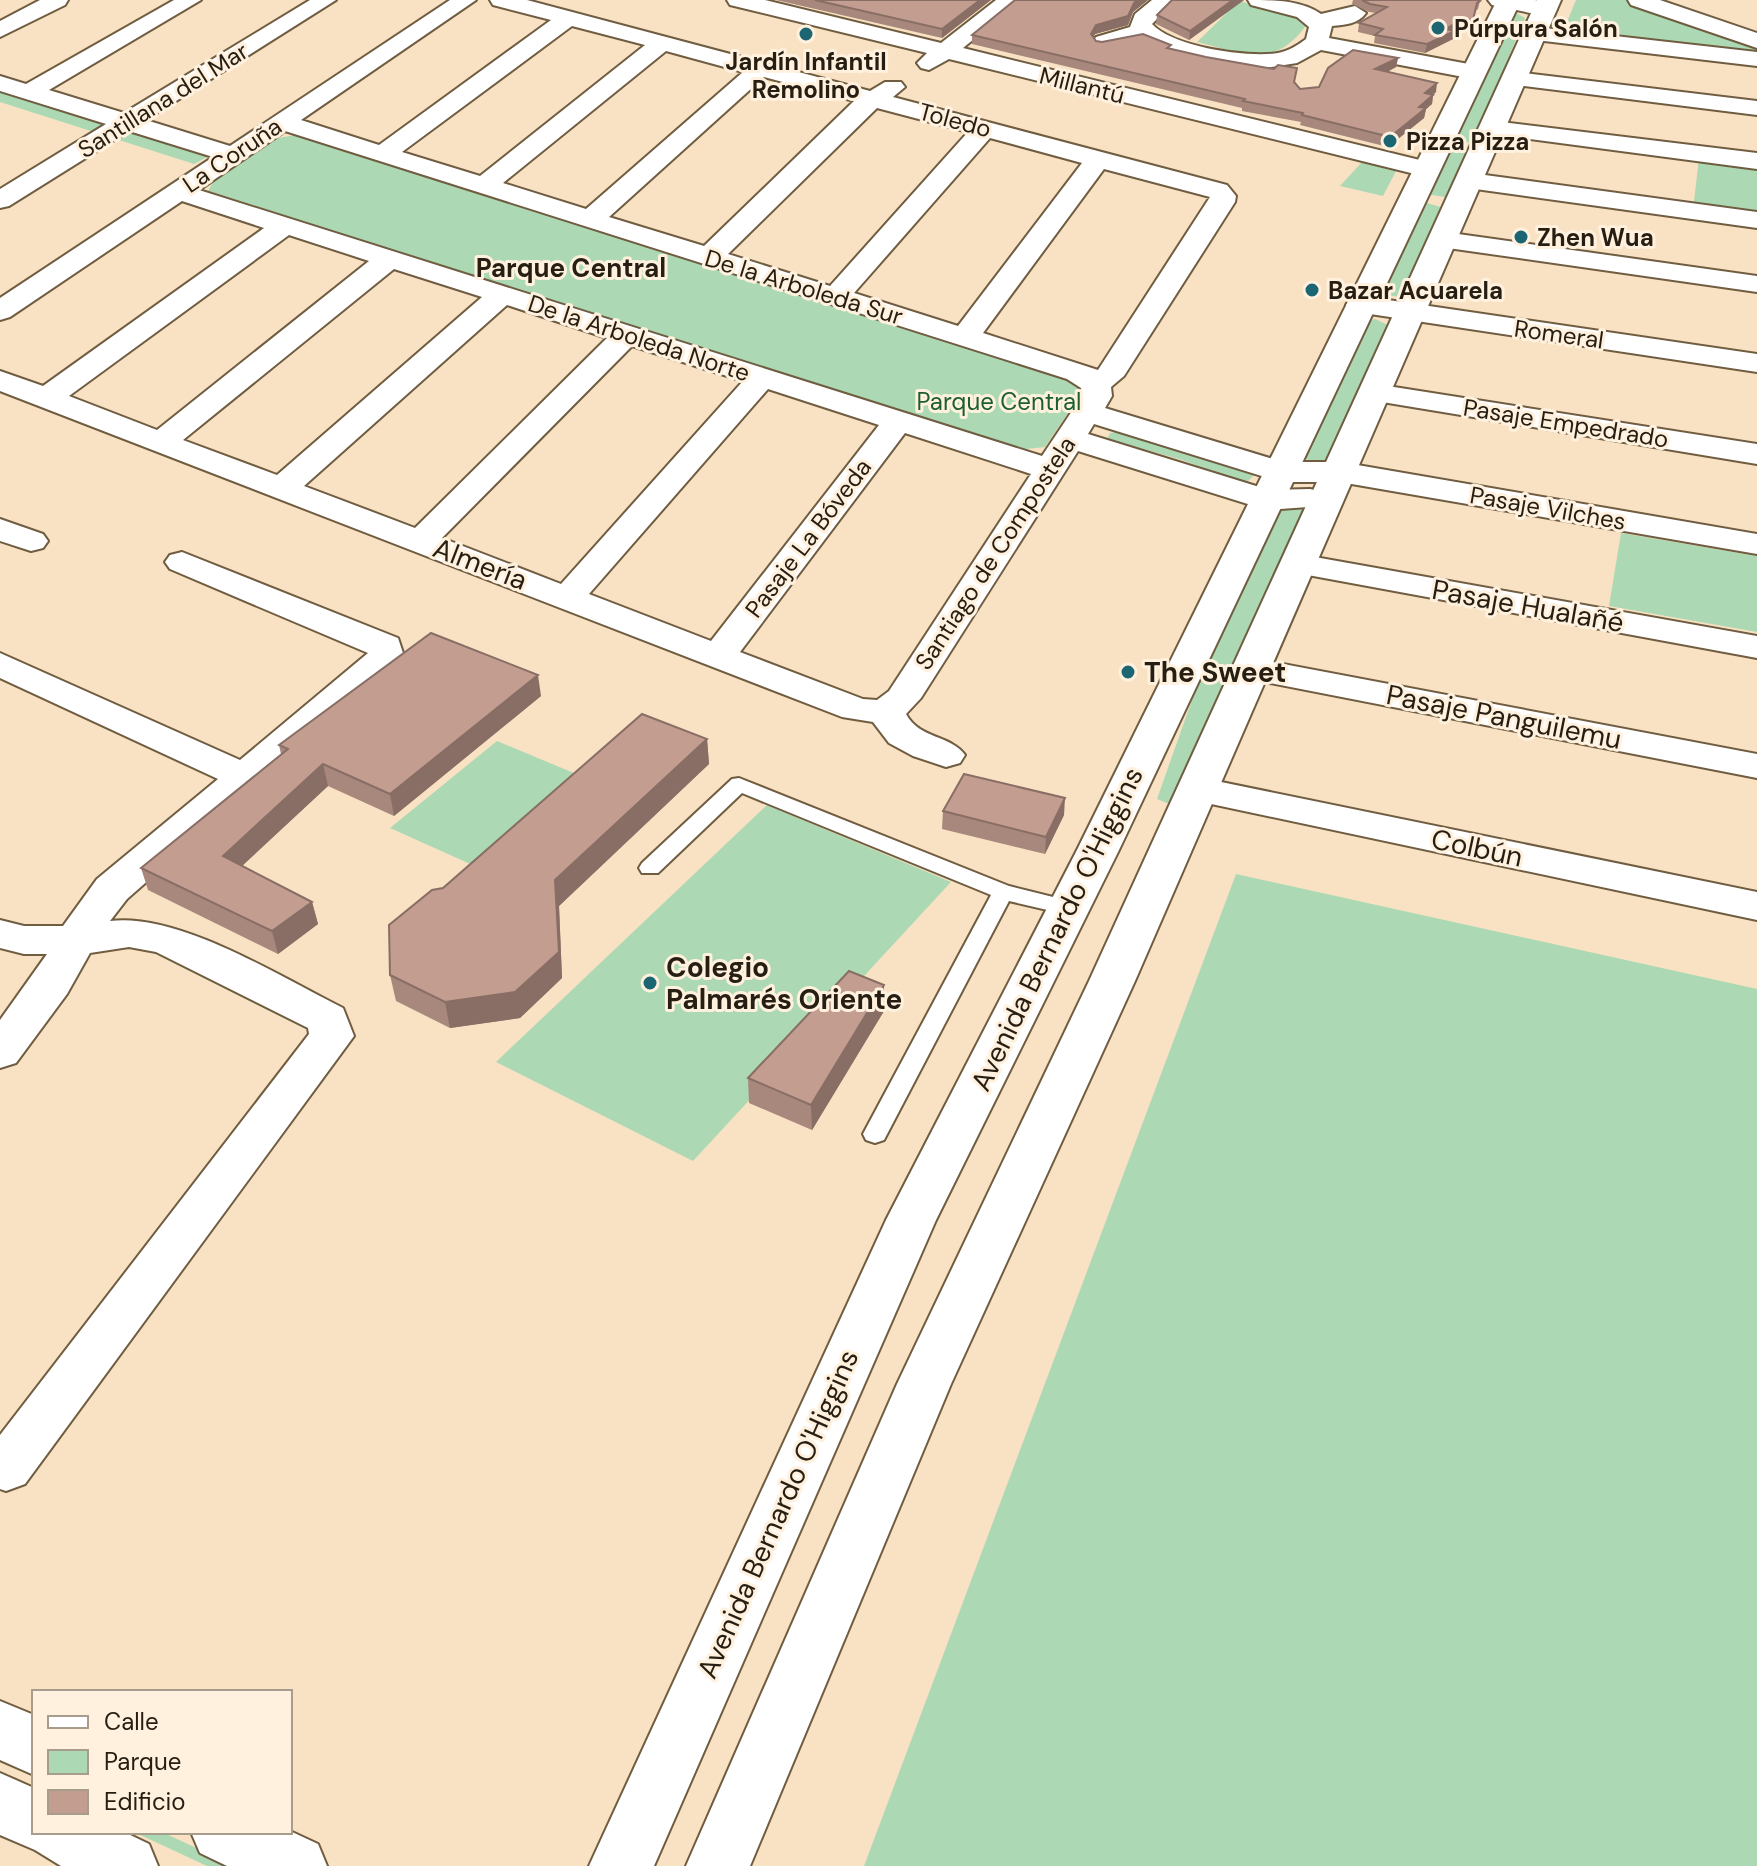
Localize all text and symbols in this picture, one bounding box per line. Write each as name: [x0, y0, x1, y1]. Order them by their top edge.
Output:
place label: Púrpura Salón: [1454, 13, 1618, 44]
marker: Púrpura Salón: [1429, 19, 1447, 37]
marker: Jardín Infantil Remolino: [797, 25, 815, 43]
street label: Santillana del Mar: [72, 35, 254, 165]
place label: Jardín Infantil Remolino: [725, 46, 887, 105]
street label: Millantú: [1036, 59, 1128, 111]
street label: Toledo: [915, 95, 995, 145]
street label: La Coruña: [176, 111, 288, 199]
place label: Pizza Pizza: [1406, 126, 1529, 157]
marker: Pizza Pizza: [1381, 132, 1399, 150]
place label: Zhen Wua: [1537, 222, 1654, 253]
marker: Zhen Wua: [1512, 228, 1530, 246]
street label: De la Arboleda Sur: [701, 242, 907, 332]
district label: Parque Central: [476, 251, 666, 285]
place label: Bazar Acuarela: [1328, 275, 1503, 306]
marker: Bazar Acuarela: [1303, 281, 1321, 299]
street label: De la Arboleda Norte: [524, 288, 754, 388]
street label: Romeral: [1512, 312, 1606, 356]
park label: Parque Central: [917, 386, 1081, 417]
street label: Pasaje Empedrado: [1461, 391, 1671, 455]
street label: Santiago de Compostela: [908, 430, 1082, 676]
street label: Pasaje La Bóveda: [738, 452, 878, 624]
street label: Pasaje Vilches: [1468, 479, 1628, 537]
street label: Almería: [428, 529, 532, 599]
street label: Pasaje Hualañé: [1429, 571, 1627, 641]
place label: The Sweet: [1144, 654, 1287, 691]
marker: The Sweet: [1119, 663, 1137, 681]
street label: Pasaje Panguilemu: [1383, 676, 1625, 758]
street label: Avenida Bernardo O'Higgins: [962, 761, 1152, 1097]
street label: Colbún: [1428, 820, 1526, 876]
place label: Colegio Palmarés Oriente: [666, 949, 902, 1018]
marker: Colegio Palmarés Oriente: [641, 974, 659, 992]
street label: Avenida Bernardo O'Higgins: [689, 1344, 867, 1684]
legend: [32, 1690, 292, 1834]
text: Calle: [104, 1706, 159, 1737]
text: Parque: [104, 1746, 181, 1777]
text: Edificio: [104, 1786, 186, 1817]

